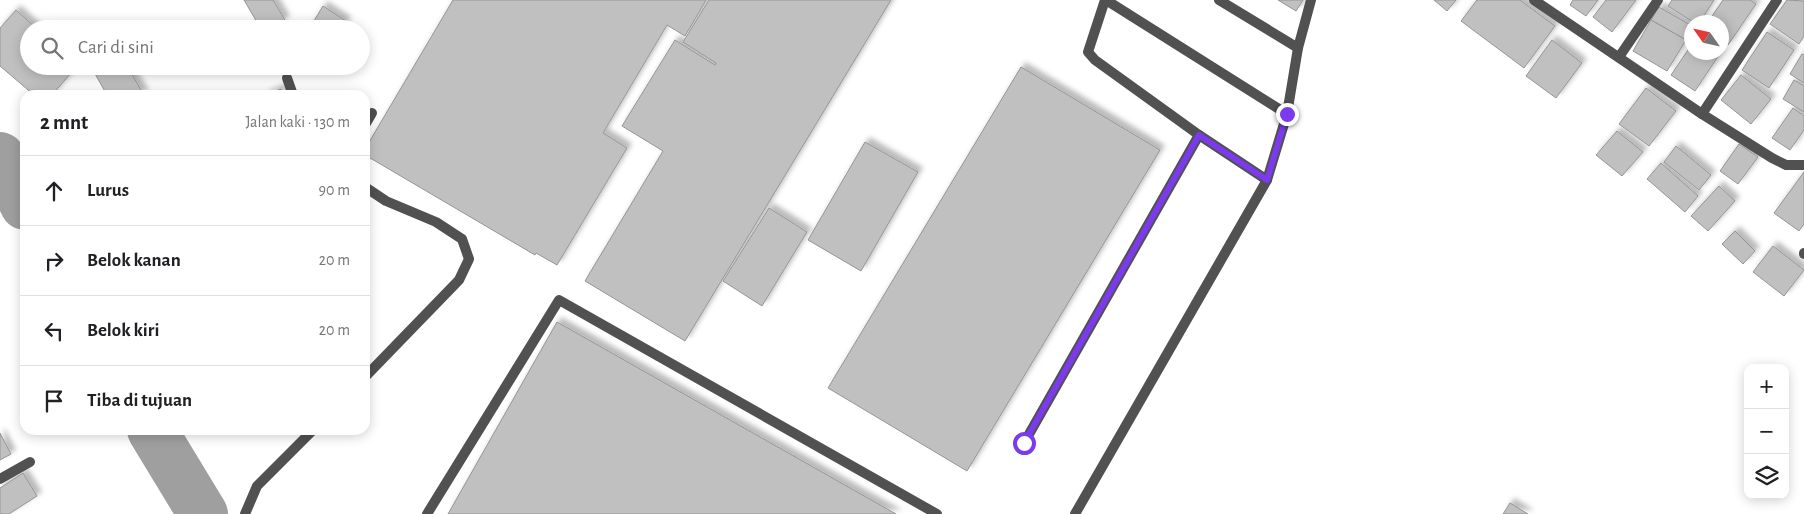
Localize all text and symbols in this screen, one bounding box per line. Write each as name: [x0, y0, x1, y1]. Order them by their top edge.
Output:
north arrow: [1684, 15, 1729, 60]
search box: [20, 20, 370, 75]
icon: search: [38, 34, 66, 62]
text: Cari di sini: [78, 38, 154, 57]
route end: [1276, 103, 1299, 126]
text: 2 mnt: [40, 112, 88, 133]
text: Jalan kaki · 130 m: [245, 114, 350, 130]
icon: ahead: [40, 177, 68, 205]
text: Lurus: [87, 181, 129, 200]
text: 90 m: [319, 182, 350, 198]
icon: right: [40, 247, 68, 275]
text: Belok kanan: [87, 251, 181, 270]
text: 20 m: [319, 252, 350, 268]
icon: left: [40, 317, 68, 345]
text: Belok kiri: [87, 321, 159, 340]
text: 20 m: [319, 322, 350, 338]
map controls: [1744, 364, 1789, 499]
button: +: [1744, 364, 1789, 409]
icon: arrive: [40, 387, 68, 415]
text: Tiba di tujuan: [87, 391, 192, 410]
button: −: [1744, 409, 1789, 454]
route start: [1013, 432, 1036, 455]
button: layers: [1744, 454, 1789, 499]

